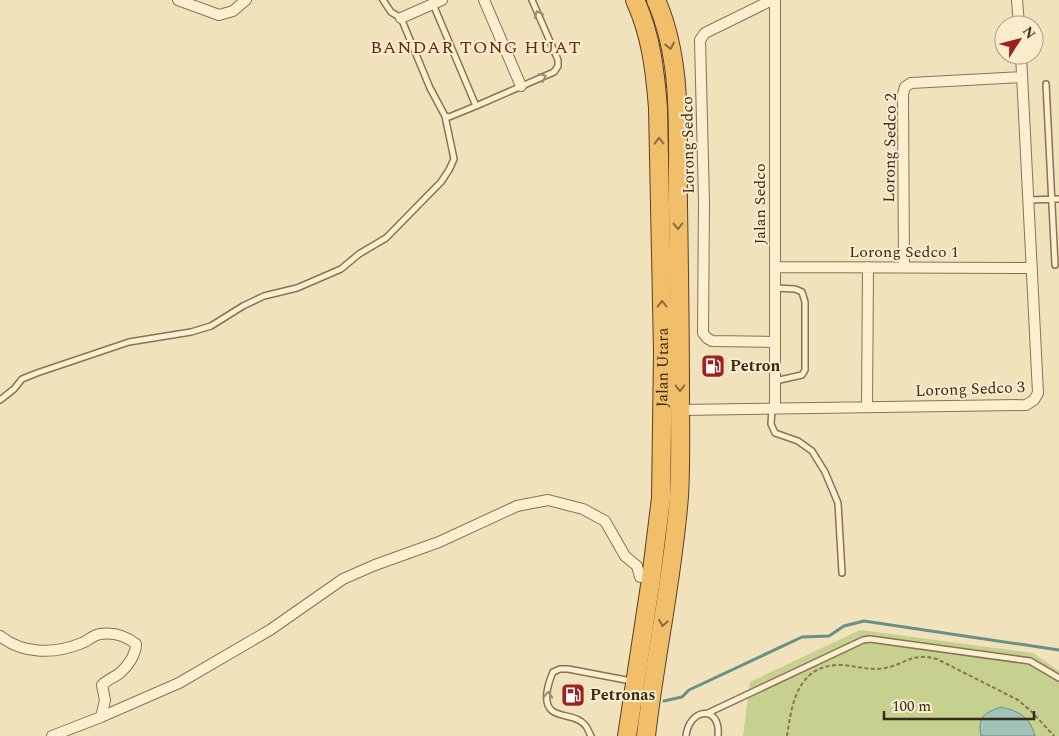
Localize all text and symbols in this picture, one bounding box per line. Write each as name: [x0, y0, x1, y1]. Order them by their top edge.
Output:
one-way arrow: [534, 10, 545, 19]
north arrow: [994, 15, 1044, 65]
text: N: [1017, 22, 1041, 43]
district label: BANDAR TONG HUAT: [370, 34, 582, 61]
one-way arrow: [665, 42, 675, 51]
one-way arrow: [538, 72, 547, 83]
street label: Lorong Sedco 2: [877, 93, 903, 203]
street label: Lorong Sedco: [675, 96, 701, 194]
one-way arrow: [654, 137, 664, 144]
street label: Jalan Sedco: [748, 163, 772, 245]
one-way arrow: [673, 222, 684, 230]
street label: Lorong Sedco 1: [849, 240, 959, 264]
one-way arrow: [657, 299, 667, 307]
street label: Jalan Utara: [650, 327, 675, 408]
fuel station icon: Petron: [700, 353, 726, 379]
place label: Petron: [730, 354, 780, 378]
street label: Lorong Sedco 3: [915, 375, 1025, 403]
one-way arrow: [675, 385, 685, 393]
one-way arrow: [658, 618, 668, 627]
fuel station icon: Petronas: [560, 682, 586, 708]
place label: Petronas: [590, 683, 656, 707]
scale bar: [884, 688, 1034, 720]
one-way arrow: [542, 691, 553, 699]
text: 100 m: [892, 695, 931, 718]

